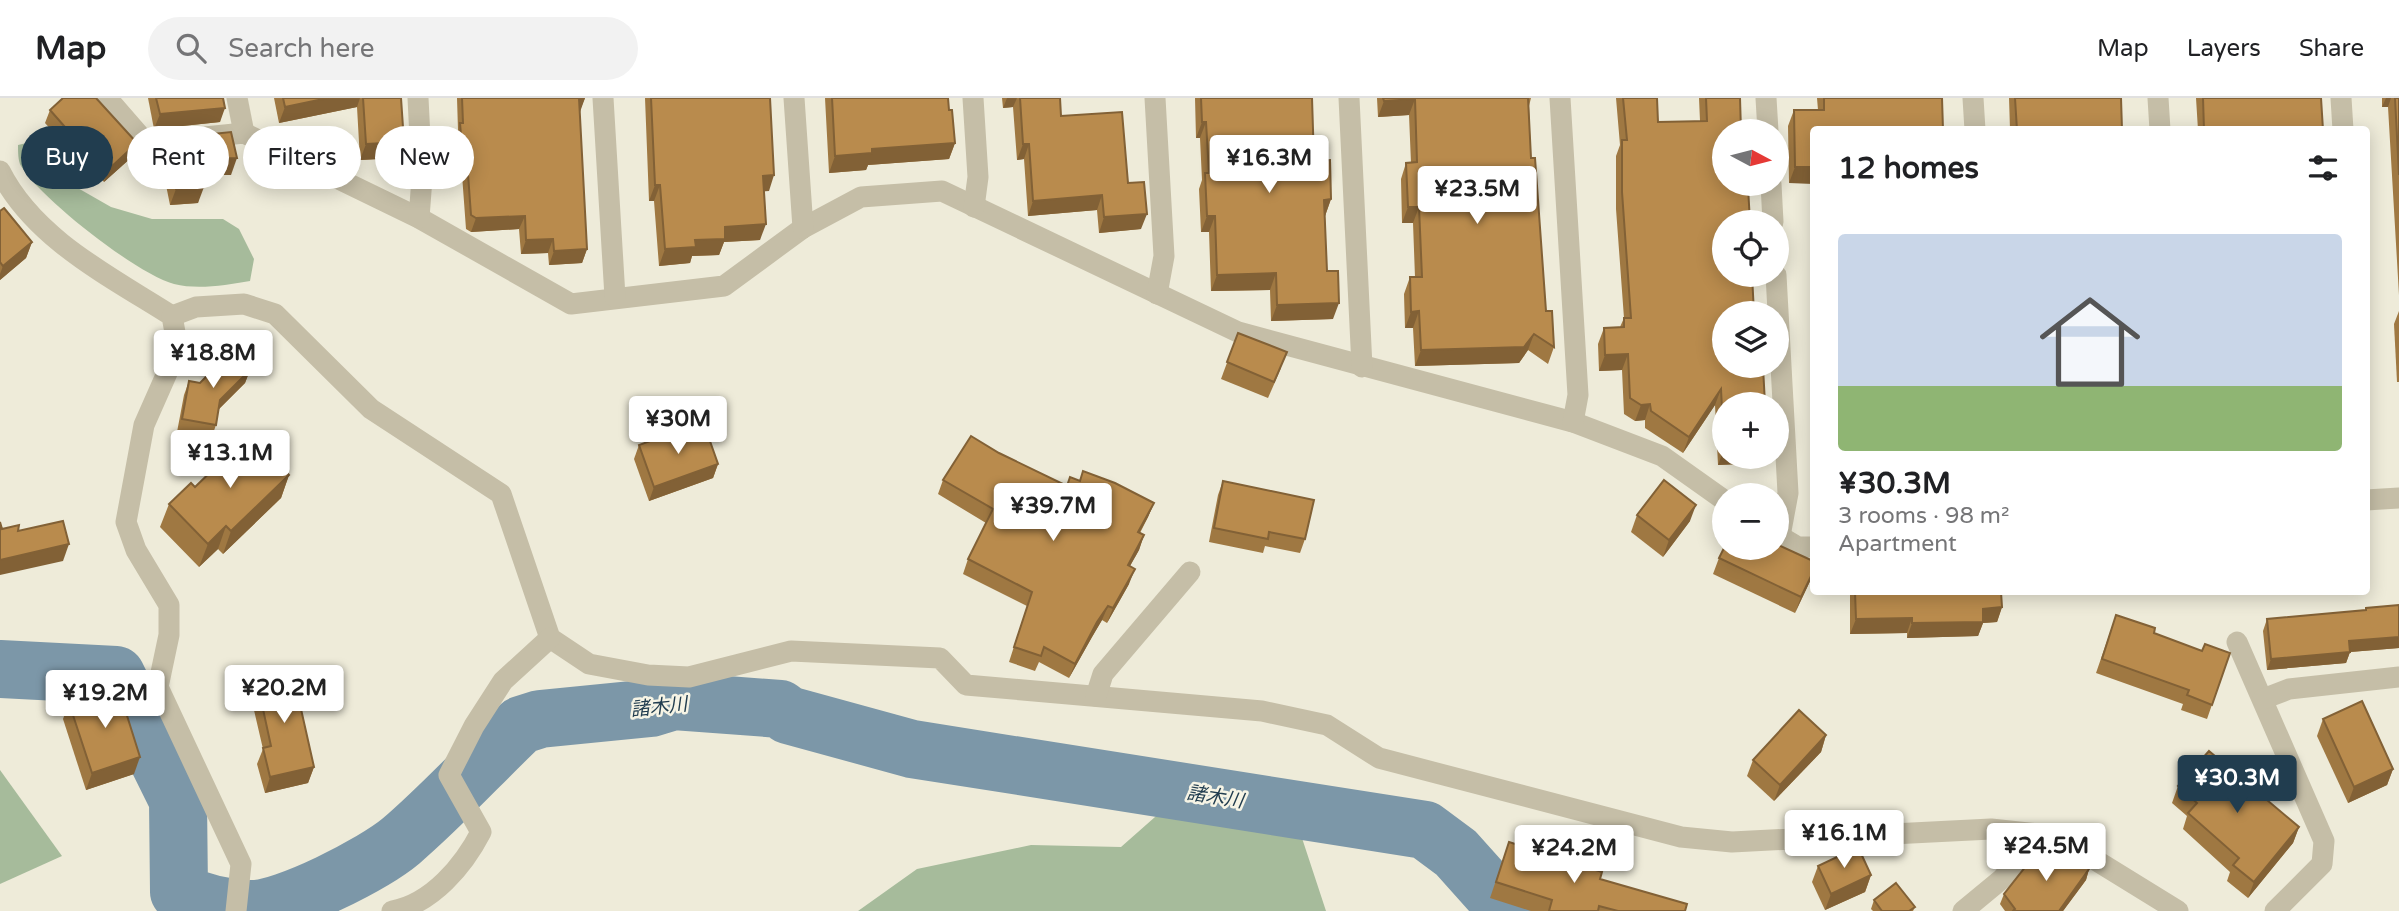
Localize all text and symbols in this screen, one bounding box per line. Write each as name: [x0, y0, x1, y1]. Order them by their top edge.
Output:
search box: [148, 17, 638, 80]
text: Map: [35, 29, 106, 68]
icon: search: [172, 29, 210, 67]
text: Search here: [228, 33, 374, 64]
text: Map: [2097, 34, 2149, 63]
text: Layers: [2187, 34, 2261, 63]
text: Share: [2299, 34, 2364, 63]
north arrow: [1712, 119, 1788, 196]
map controls: [1712, 119, 1789, 560]
chip: Buy: [21, 126, 113, 189]
chip: Rent: [127, 126, 229, 189]
chip: Filters: [243, 126, 361, 189]
chip: New: [375, 126, 474, 189]
pin: ¥16.3M: [1212, 136, 1326, 195]
text: ¥16.3M: [1226, 144, 1312, 172]
icon: filters: [2304, 149, 2342, 187]
text: 12 homes: [1838, 150, 1979, 187]
pin: ¥23.5M: [1420, 166, 1534, 226]
text: ¥23.5M: [1434, 175, 1520, 203]
button: locate: [1712, 210, 1789, 287]
icon: home: [2027, 279, 2153, 405]
button: layers: [1712, 301, 1789, 378]
pin: ¥18.8M: [156, 330, 270, 390]
text: ¥18.8M: [170, 339, 256, 367]
button: +: [1712, 392, 1789, 469]
pin: ¥30M: [637, 396, 719, 456]
text: ¥30M: [645, 405, 711, 433]
pin: ¥13.1M: [173, 430, 287, 490]
text: ¥13.1M: [187, 439, 273, 467]
text: ¥30.3M: [1838, 465, 1951, 502]
button: −: [1712, 483, 1789, 560]
pin: ¥39.7M: [996, 484, 1110, 543]
text: ¥39.7M: [1010, 492, 1096, 520]
text: 3 rooms · 98 m²: [1838, 502, 2009, 530]
text: Apartment: [1838, 530, 1957, 558]
pin: ¥20.2M: [227, 666, 341, 725]
pin: ¥19.2M: [48, 670, 162, 730]
text: ¥20.2M: [241, 674, 327, 702]
text: ¥19.2M: [62, 679, 148, 707]
water label: 諸木川: [629, 693, 690, 721]
pin: ¥30.3M: [2180, 756, 2294, 815]
text: ¥30.3M: [2194, 764, 2280, 792]
water label: 諸木川: [1185, 782, 1247, 813]
pin: ¥16.1M: [1787, 810, 1901, 870]
text: ¥16.1M: [1801, 819, 1887, 847]
pin: ¥24.5M: [1989, 824, 2103, 883]
pin: ¥24.2M: [1517, 826, 1631, 885]
text: ¥24.5M: [2003, 832, 2089, 860]
text: ¥24.2M: [1531, 834, 1617, 862]

